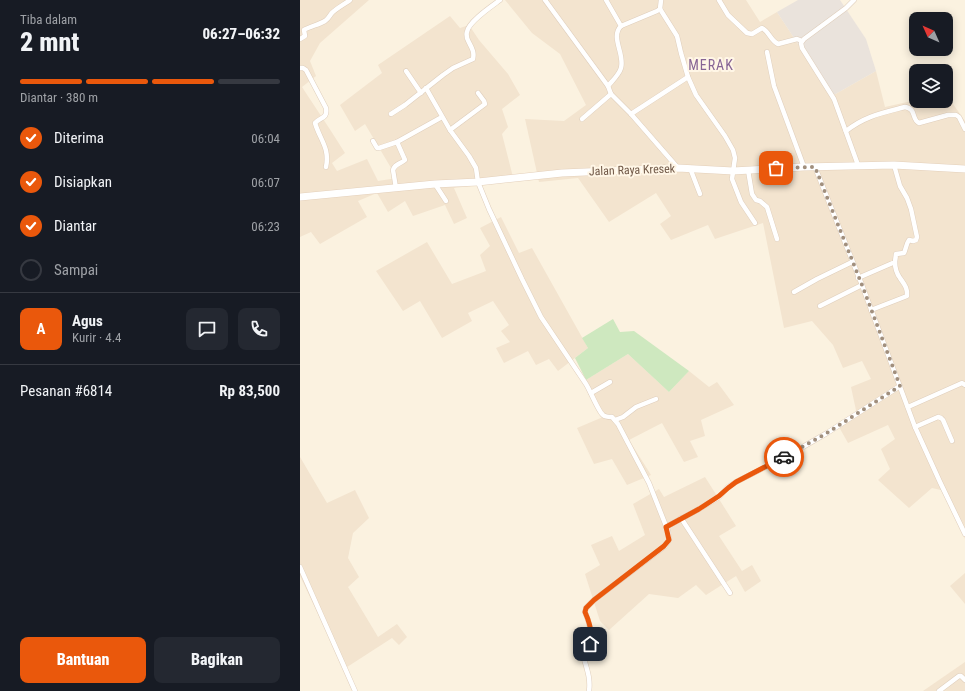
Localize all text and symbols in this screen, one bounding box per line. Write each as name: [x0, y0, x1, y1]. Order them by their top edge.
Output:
text: Tiba dalam: [20, 12, 77, 27]
north arrow: [909, 12, 953, 56]
map controls: [909, 12, 953, 108]
text: 06:27–06:32: [202, 25, 280, 43]
text: 2 mnt: [20, 27, 79, 57]
district label: MERAK: [688, 57, 734, 73]
button: layers: [909, 64, 953, 108]
text: Diantar · 380 m: [20, 90, 98, 105]
icon: check: [20, 127, 42, 149]
text: Diterima: [54, 129, 104, 147]
text: 06:04: [251, 131, 280, 146]
pin: [759, 151, 793, 185]
icon: bag: [765, 157, 787, 179]
street label: Jalan Raya Kresek: [589, 161, 676, 179]
icon: check: [20, 171, 42, 193]
text: Disiapkan: [54, 173, 112, 191]
text: 06:07: [251, 175, 280, 190]
icon: check: [20, 215, 42, 237]
text: Diantar: [54, 217, 97, 235]
text: 06:23: [251, 219, 280, 234]
text: Sampai: [54, 261, 98, 279]
button: chat: [186, 308, 228, 350]
button: phone: [238, 308, 280, 350]
text: Agus: [72, 312, 103, 330]
text: A: [37, 320, 45, 338]
text: Kurir · 4.4: [72, 330, 122, 345]
text: Pesanan #6814: [20, 382, 112, 400]
text: Rp 83,500: [219, 382, 280, 400]
courier: [764, 437, 804, 477]
icon: car: [773, 446, 795, 468]
pin: [573, 627, 607, 661]
icon: home: [579, 633, 601, 655]
button: Bantuan: [20, 637, 146, 683]
button: Bagikan: [154, 637, 280, 683]

